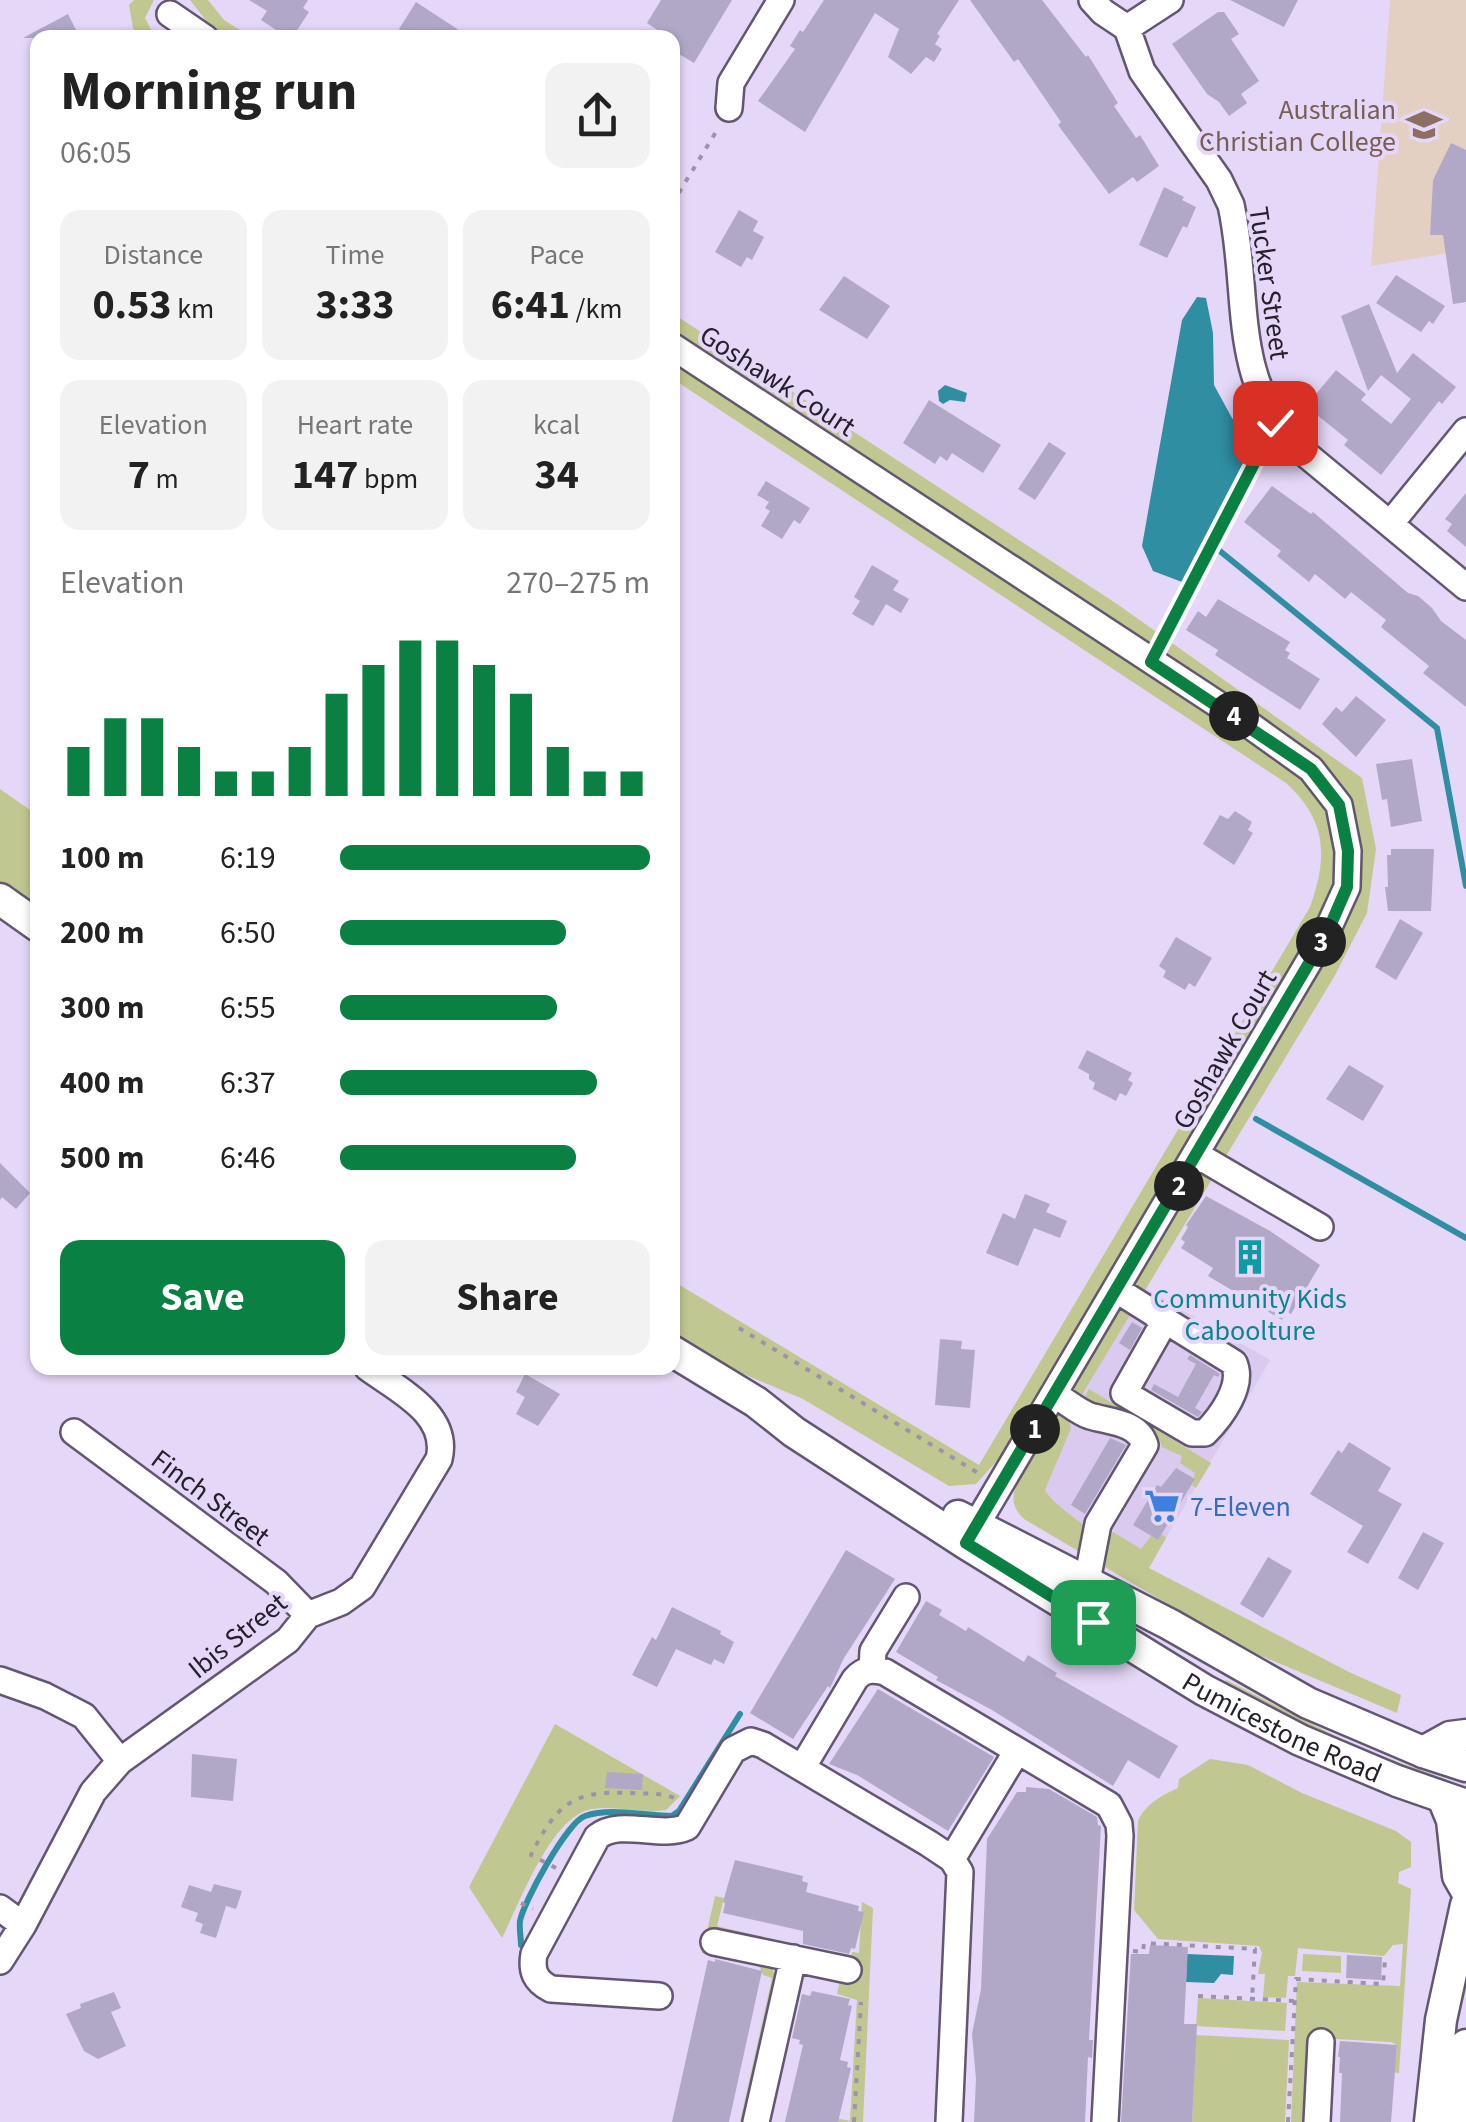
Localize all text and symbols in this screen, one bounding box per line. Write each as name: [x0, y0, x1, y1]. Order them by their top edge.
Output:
text: Morning run: [60, 53, 357, 131]
button: share: [545, 63, 650, 168]
place label: Australian Christian College: [1199, 90, 1396, 162]
school or university icon: Australian Christian College: [1405, 106, 1443, 144]
text: 06:05: [60, 130, 132, 176]
street label: Tucker Street: [1238, 204, 1300, 363]
text: Distance: [104, 235, 203, 275]
text: Time: [325, 235, 384, 275]
text: Pace: [529, 235, 584, 275]
text: 0.53: [92, 275, 172, 335]
text: 3:33: [315, 275, 395, 335]
text: 6:41: [491, 275, 570, 335]
text: km: [172, 289, 214, 329]
text: /km: [570, 289, 622, 329]
street label: Goshawk Court: [692, 315, 864, 447]
pin: [1233, 381, 1318, 466]
icon: check: [1248, 396, 1303, 451]
text: Elevation: [99, 405, 208, 445]
text: Heart rate: [297, 405, 413, 445]
text: kcal: [533, 405, 580, 445]
text: 7: [128, 445, 150, 505]
text: 147: [292, 445, 358, 505]
text: 34: [534, 445, 579, 505]
text: m: [150, 459, 179, 499]
text: bpm: [358, 459, 418, 499]
text: Elevation: [60, 560, 185, 606]
text: 270–275 m: [506, 560, 650, 606]
pin: 4: [1209, 691, 1259, 741]
text: 4: [1227, 696, 1241, 736]
text: 100 m: [60, 835, 145, 881]
text: 6:19: [220, 835, 276, 881]
text: 200 m: [60, 910, 145, 956]
text: 6:50: [220, 910, 276, 956]
pin: 3: [1296, 917, 1346, 967]
text: 3: [1314, 922, 1328, 962]
street label: Goshawk Court: [1163, 962, 1287, 1137]
text: 300 m: [60, 985, 145, 1031]
text: 6:55: [220, 985, 276, 1031]
text: 400 m: [60, 1060, 145, 1106]
text: 6:37: [220, 1060, 276, 1106]
text: 500 m: [60, 1135, 145, 1181]
text: 6:46: [220, 1135, 276, 1181]
pin: 2: [1154, 1161, 1204, 1211]
text: 2: [1172, 1166, 1186, 1206]
building icon: Community Kids Caboolture: [1231, 1238, 1269, 1276]
button: Save: [60, 1240, 345, 1355]
button: Share: [365, 1240, 650, 1355]
place label: Community Kids Caboolture: [1153, 1279, 1347, 1351]
pin: 1: [1010, 1404, 1060, 1454]
text: 1: [1028, 1409, 1042, 1449]
street label: Finch Street: [143, 1440, 279, 1556]
supermarket icon: 7-Eleven: [1143, 1487, 1181, 1525]
place label: 7-Eleven: [1190, 1487, 1291, 1527]
pin: [1051, 1580, 1136, 1665]
street label: Ibis Street: [179, 1583, 296, 1688]
icon: arrive: [1066, 1595, 1121, 1650]
street label: Pumicestone Road: [1174, 1662, 1388, 1793]

